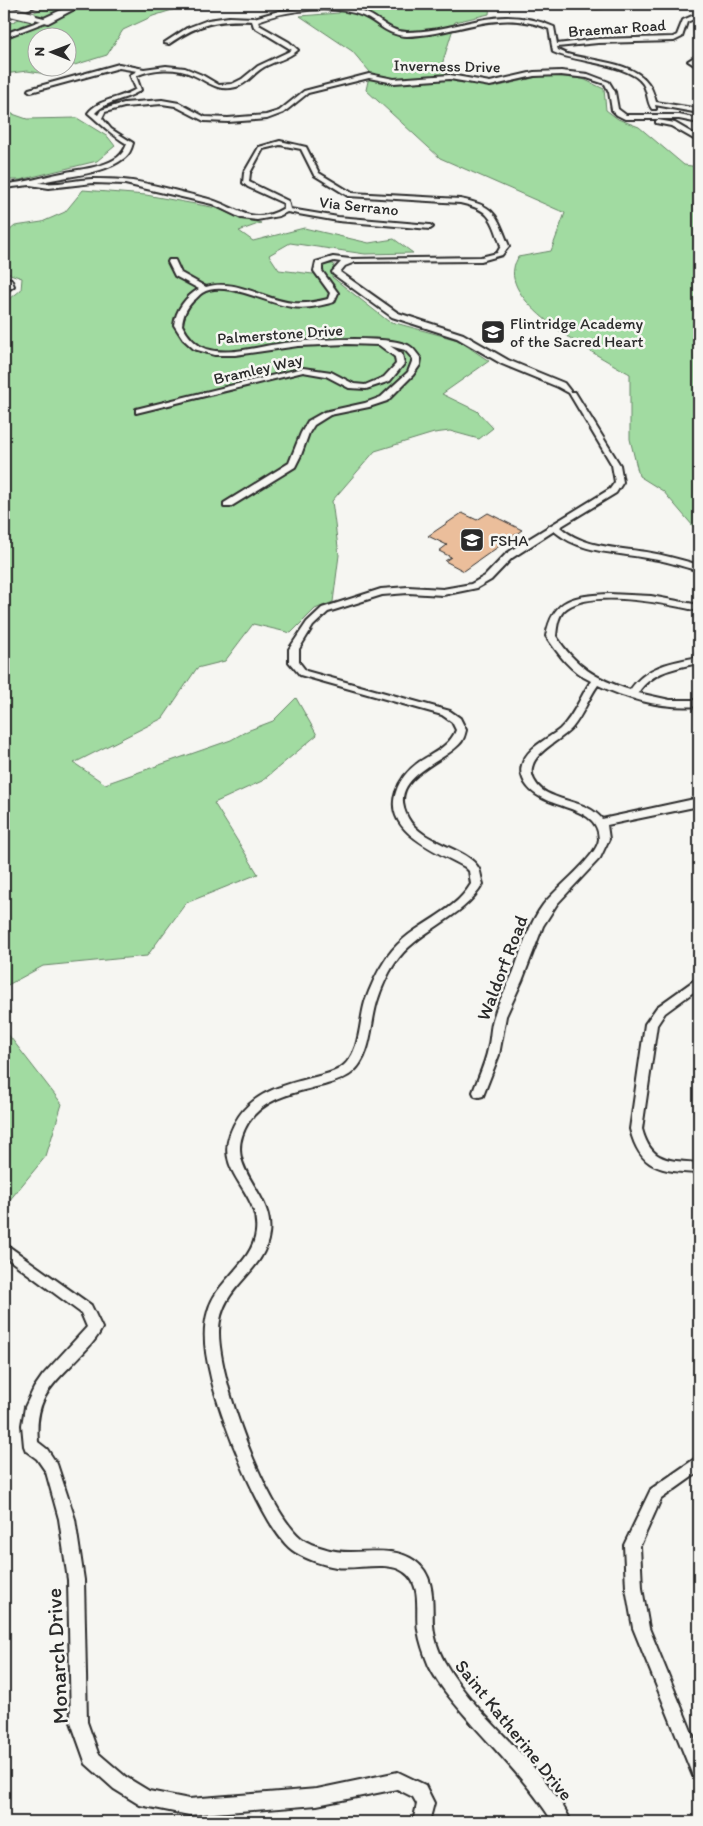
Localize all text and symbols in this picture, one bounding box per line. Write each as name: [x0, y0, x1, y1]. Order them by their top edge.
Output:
street label: Braemar Road: [567, 15, 667, 41]
north arrow: [28, 28, 78, 78]
text: N: [31, 47, 48, 57]
street label: Inverness Drive: [393, 56, 501, 76]
street label: Via Serrano: [318, 192, 400, 220]
place label: Flintridge Academy of the Sacred Heart: [510, 314, 644, 351]
school or university icon: Flintridge Academy of the Sacred Heart: [480, 319, 506, 345]
street label: Palmerstone Drive: [216, 320, 344, 348]
street label: Bramley Way: [212, 349, 305, 388]
school or university icon: FSHA: [459, 527, 485, 553]
place label: FSHA: [490, 531, 529, 550]
street label: Waldorf Road: [471, 912, 533, 1024]
street label: Monarch Drive: [40, 1587, 74, 1725]
street label: Saint Katherine Drive: [450, 1655, 578, 1805]

